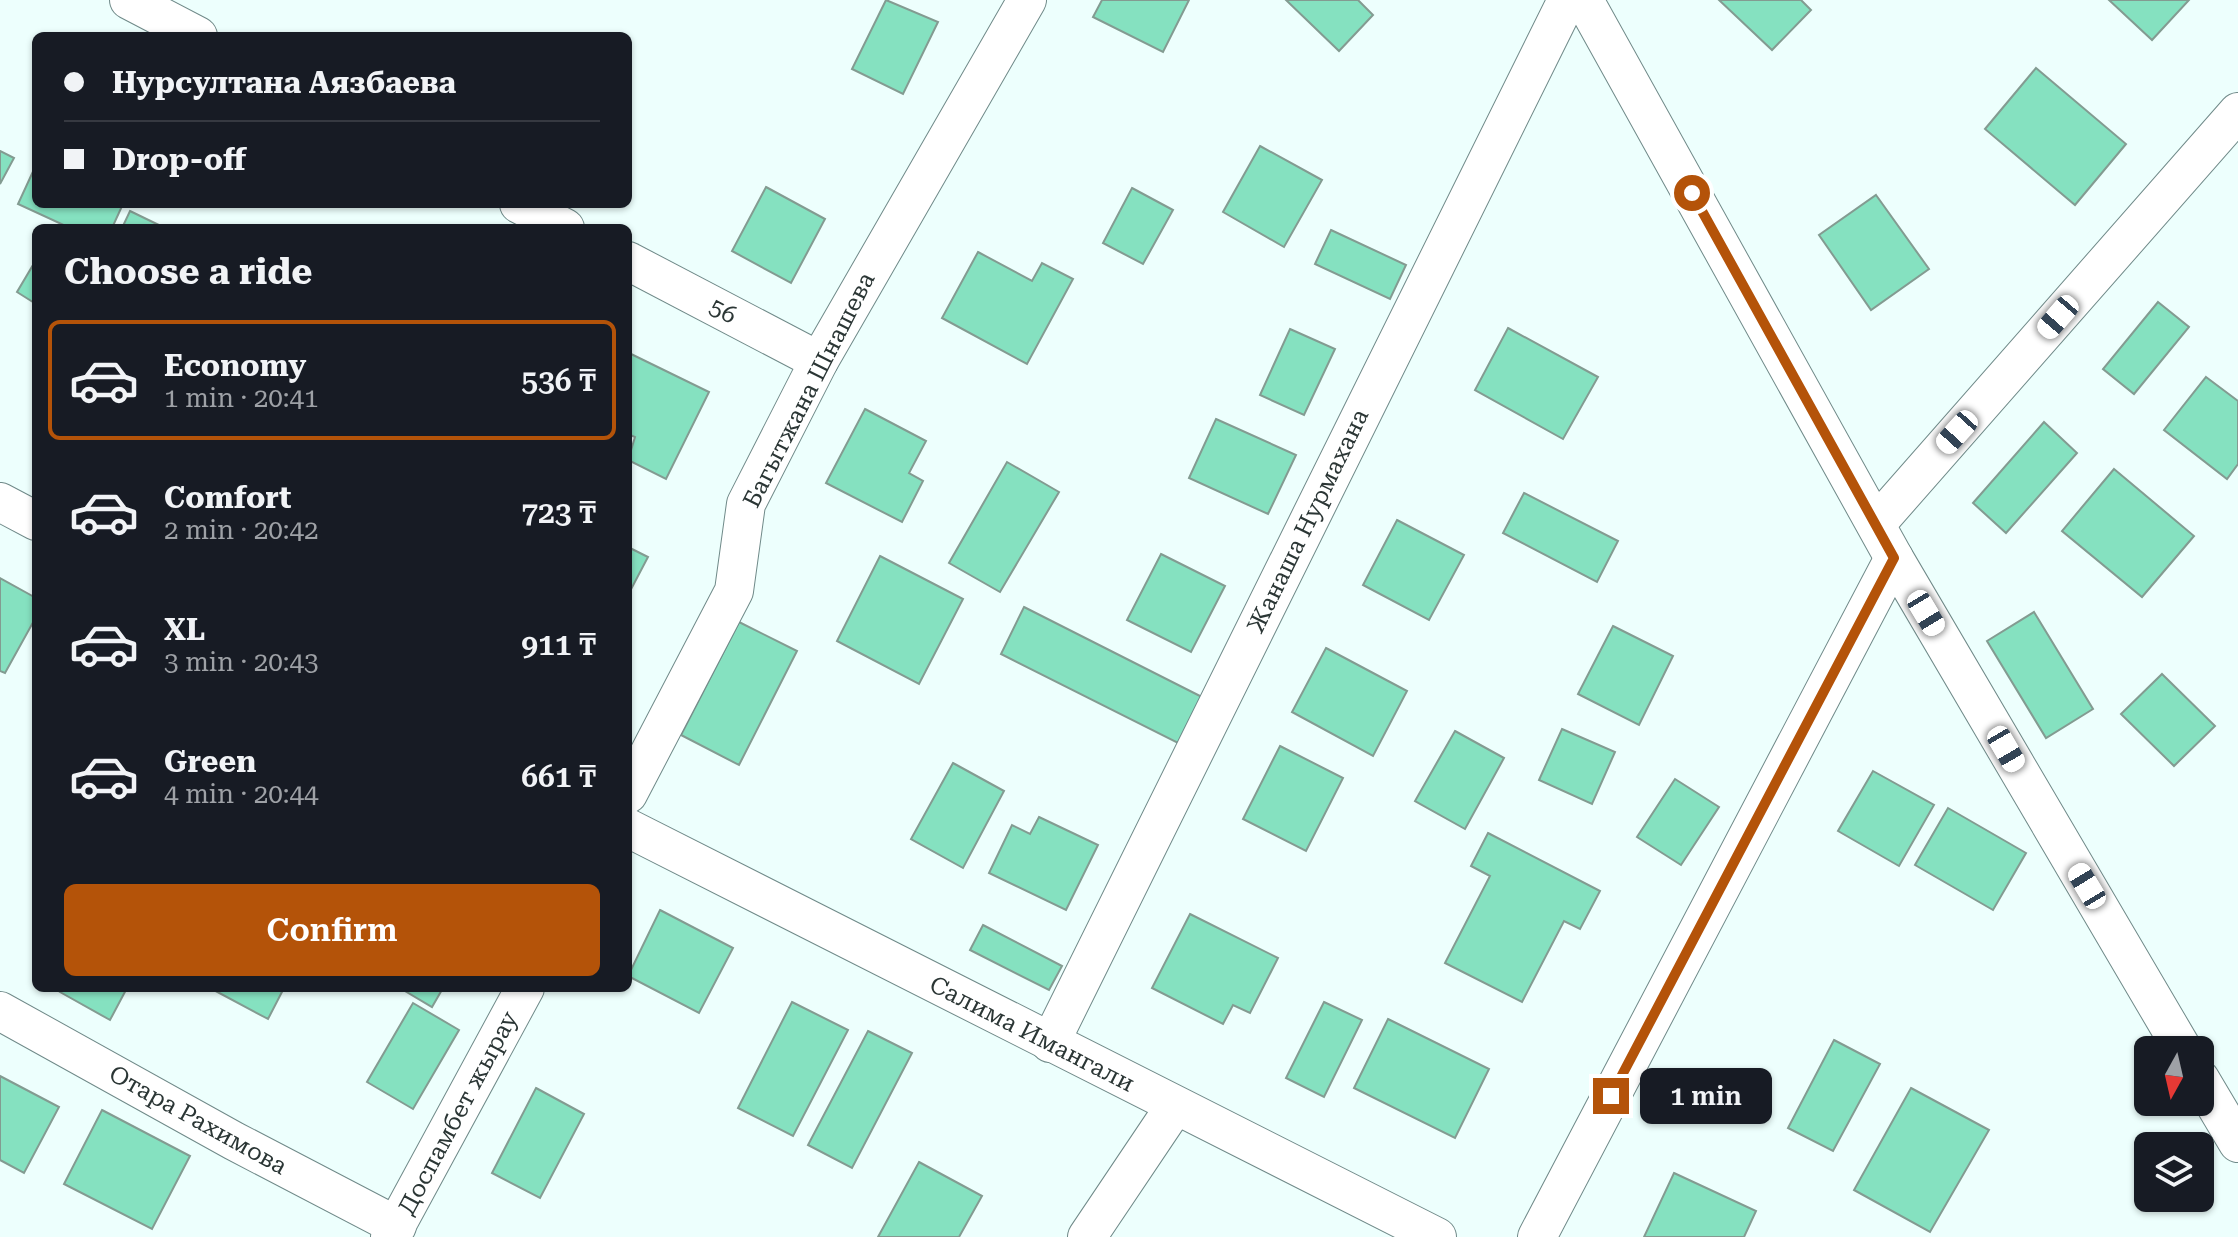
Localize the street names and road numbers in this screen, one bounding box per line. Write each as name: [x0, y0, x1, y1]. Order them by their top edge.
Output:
street label: Багытжана Шнашева: [737, 268, 881, 512]
street label: 56: [705, 292, 741, 330]
street label: Жанаша Нурмахана: [1242, 405, 1374, 637]
street label: Салима Имангали: [925, 970, 1139, 1098]
street label: Доспамбет жырау: [393, 1006, 524, 1219]
street label: Отара Рахимова: [104, 1060, 292, 1180]

